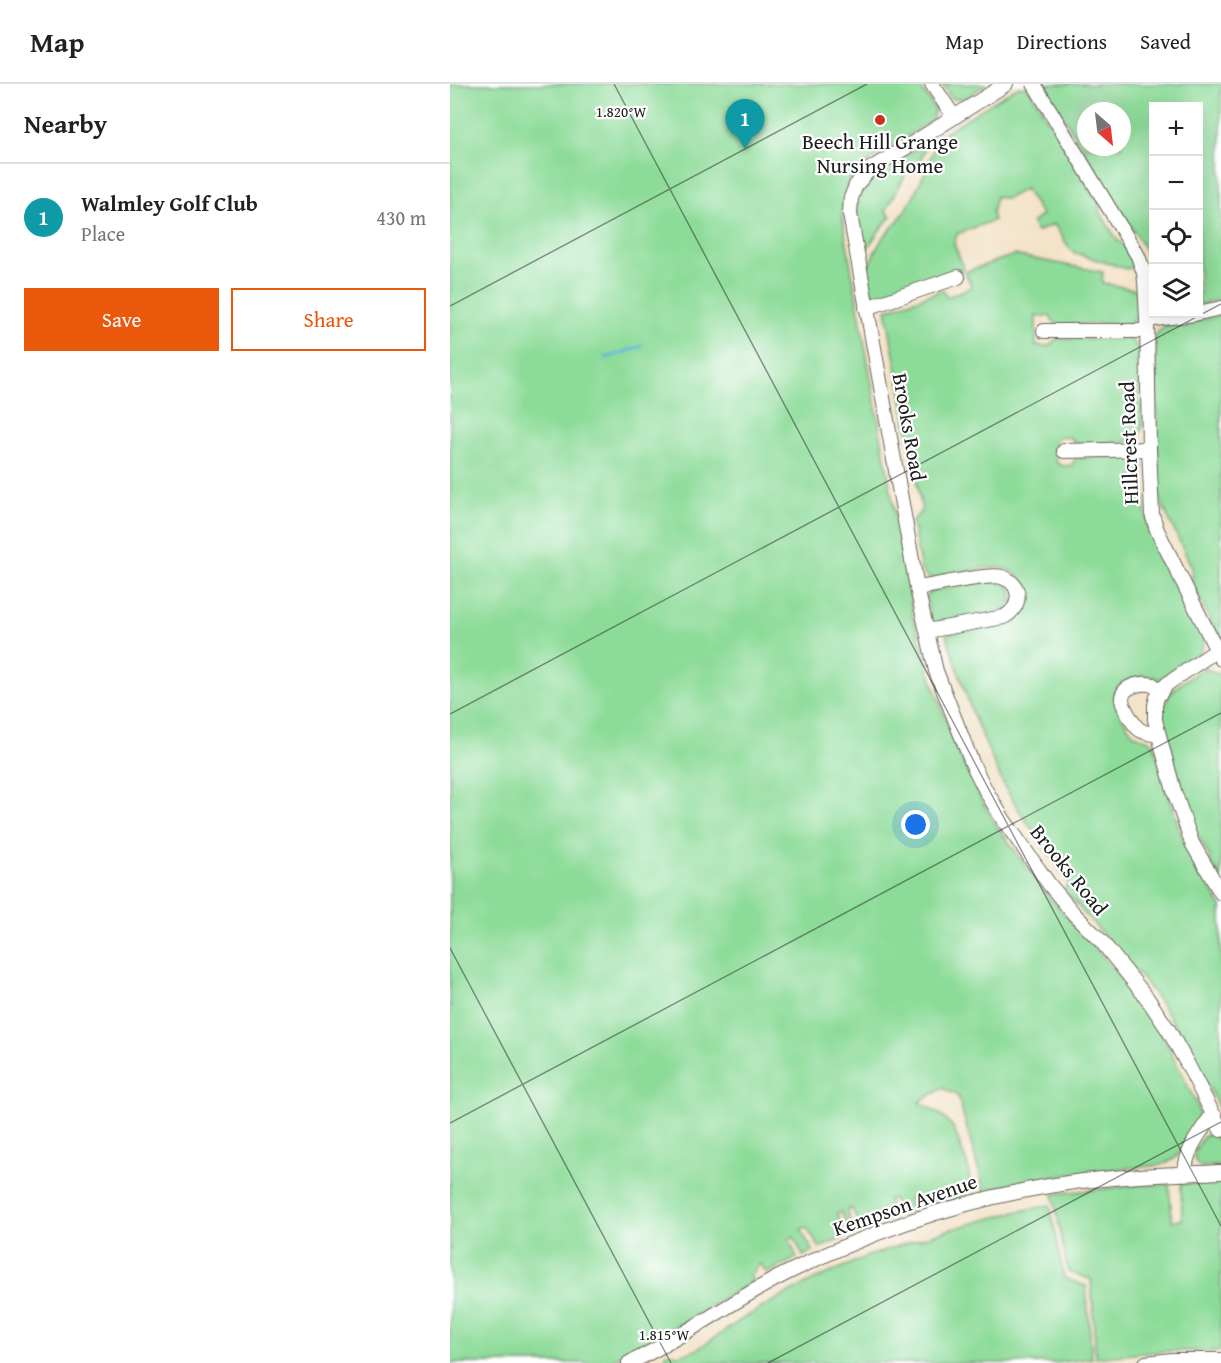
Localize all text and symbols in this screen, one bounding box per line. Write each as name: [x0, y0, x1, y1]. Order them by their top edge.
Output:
text: Map: [30, 21, 84, 62]
text: Map: [945, 26, 984, 57]
text: Directions: [1017, 26, 1107, 57]
text: Saved: [1140, 26, 1191, 57]
pin: 1: [726, 100, 764, 149]
text: 1.820°W: [596, 101, 647, 122]
north arrow: [1077, 102, 1131, 156]
map controls: [1149, 102, 1203, 318]
button: +: [1149, 102, 1203, 156]
text: Nearby: [24, 104, 107, 143]
marker: Beech Hill Grange Nursing Home: [873, 113, 887, 127]
place label: Beech Hill Grange Nursing Home: [802, 126, 958, 181]
button: −: [1149, 156, 1203, 210]
text: Walmley Golf Club: [81, 187, 258, 219]
text: 1: [38, 203, 49, 232]
text: 430 m: [376, 203, 426, 232]
button: locate: [1149, 210, 1203, 264]
text: Place: [81, 219, 125, 248]
button: layers: [1149, 264, 1203, 318]
button: Save: [24, 288, 219, 351]
button: Share: [231, 288, 426, 351]
street label: Brooks Road: [885, 370, 934, 484]
street label: Hillcrest Road: [1111, 380, 1146, 505]
your location: [901, 810, 930, 839]
street label: Brooks Road: [1023, 817, 1116, 922]
street label: Kempson Avenue: [829, 1165, 981, 1244]
text: 1.815°W: [639, 1324, 690, 1345]

